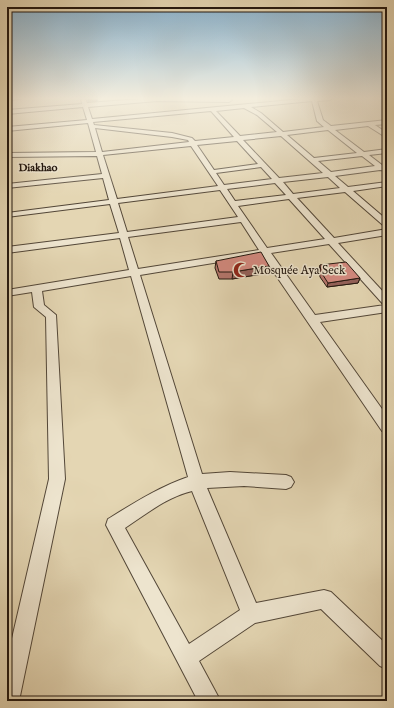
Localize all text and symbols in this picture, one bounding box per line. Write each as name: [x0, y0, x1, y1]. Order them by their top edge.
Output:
district label: Diakhao: [19, 161, 58, 175]
mosque icon: Mosquée Aya Seck: [232, 261, 250, 279]
place label: Mosquée Aya Seck: [253, 263, 346, 279]

